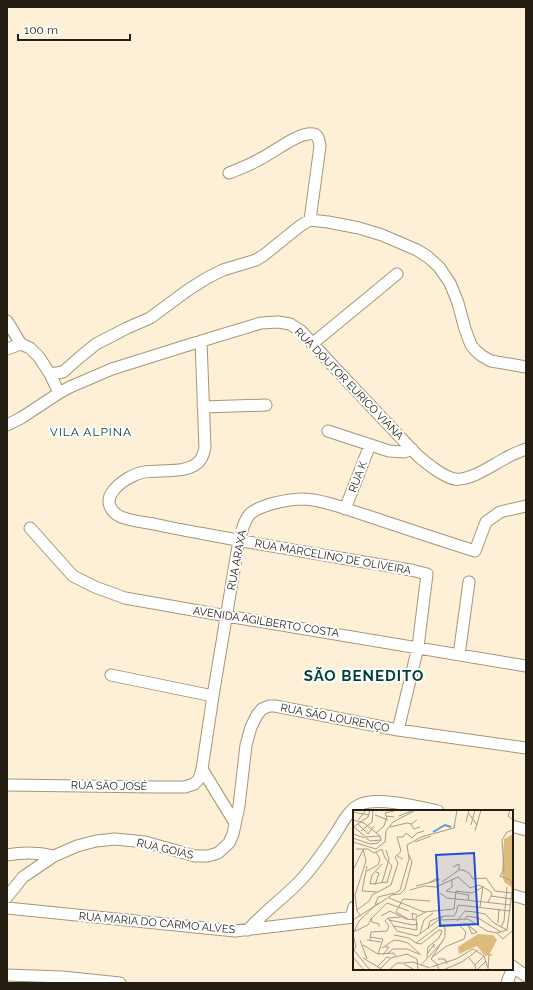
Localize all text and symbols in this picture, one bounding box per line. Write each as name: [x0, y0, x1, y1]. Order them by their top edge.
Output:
scale bar: [18, 16, 130, 42]
text: 100 m: [24, 23, 58, 37]
street label: RUA DOUTOR EURICO VIANA: [292, 325, 406, 443]
district label: VILA ALPINA: [50, 425, 132, 439]
street label: RUA K: [346, 459, 370, 494]
street label: RUA ARAXÁ: [224, 528, 249, 591]
street label: RUA MARCELINO DE OLIVEIRA: [254, 537, 413, 577]
street label: AVENIDA AGILBERTO COSTA: [192, 604, 341, 640]
district label: SÃO BENEDITO: [304, 667, 424, 685]
street label: RUA SÃO LOURENÇO: [279, 700, 391, 735]
street label: RUA SÃO JOSÉ: [71, 778, 148, 793]
inset map: [353, 810, 513, 970]
street label: RUA GOIÁS: [135, 835, 195, 862]
street label: RUA MARIA DO CARMO ALVES: [78, 910, 236, 936]

